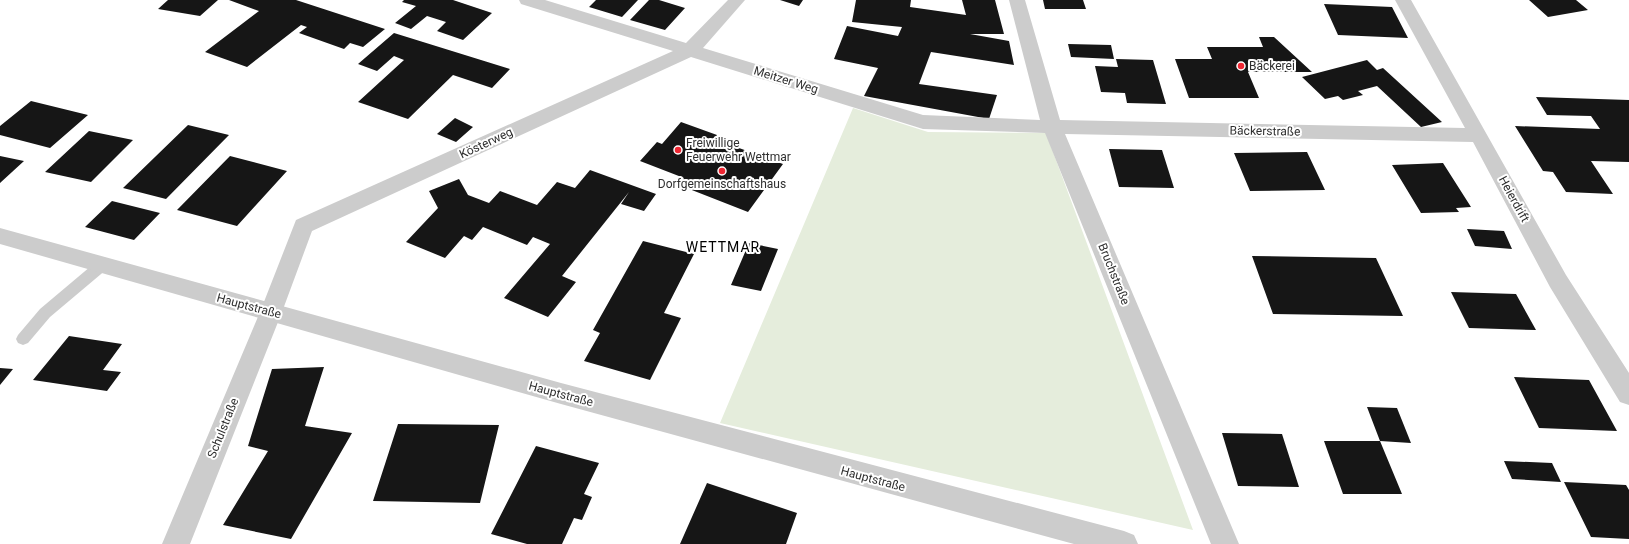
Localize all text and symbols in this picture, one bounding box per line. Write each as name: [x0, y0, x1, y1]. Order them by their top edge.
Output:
place label: Bäckerei: [1249, 59, 1295, 73]
marker: Bäckerei: [1236, 61, 1246, 71]
street label: Meitzer Weg: [752, 64, 820, 96]
street label: Bäckerstraße: [1230, 123, 1300, 139]
street label: Kösterweg: [457, 125, 515, 161]
place label: Freiwillige Feuerwehr Wettmar: [686, 136, 791, 164]
marker: Freiwillige Feuerwehr Wettmar: [673, 145, 683, 155]
marker: Dorfgemeinschaftshaus: [717, 166, 727, 176]
street label: Heierdrift: [1496, 174, 1532, 224]
place label: Dorfgemeinschaftshaus: [658, 177, 786, 191]
district label: WETTMAR: [686, 239, 760, 255]
street label: Bruchstraße: [1095, 241, 1133, 307]
street label: Hauptstraße: [215, 291, 283, 321]
street label: Hauptstraße: [527, 379, 595, 409]
street label: Schulstraße: [205, 396, 241, 460]
street label: Hauptstraße: [839, 464, 907, 494]

